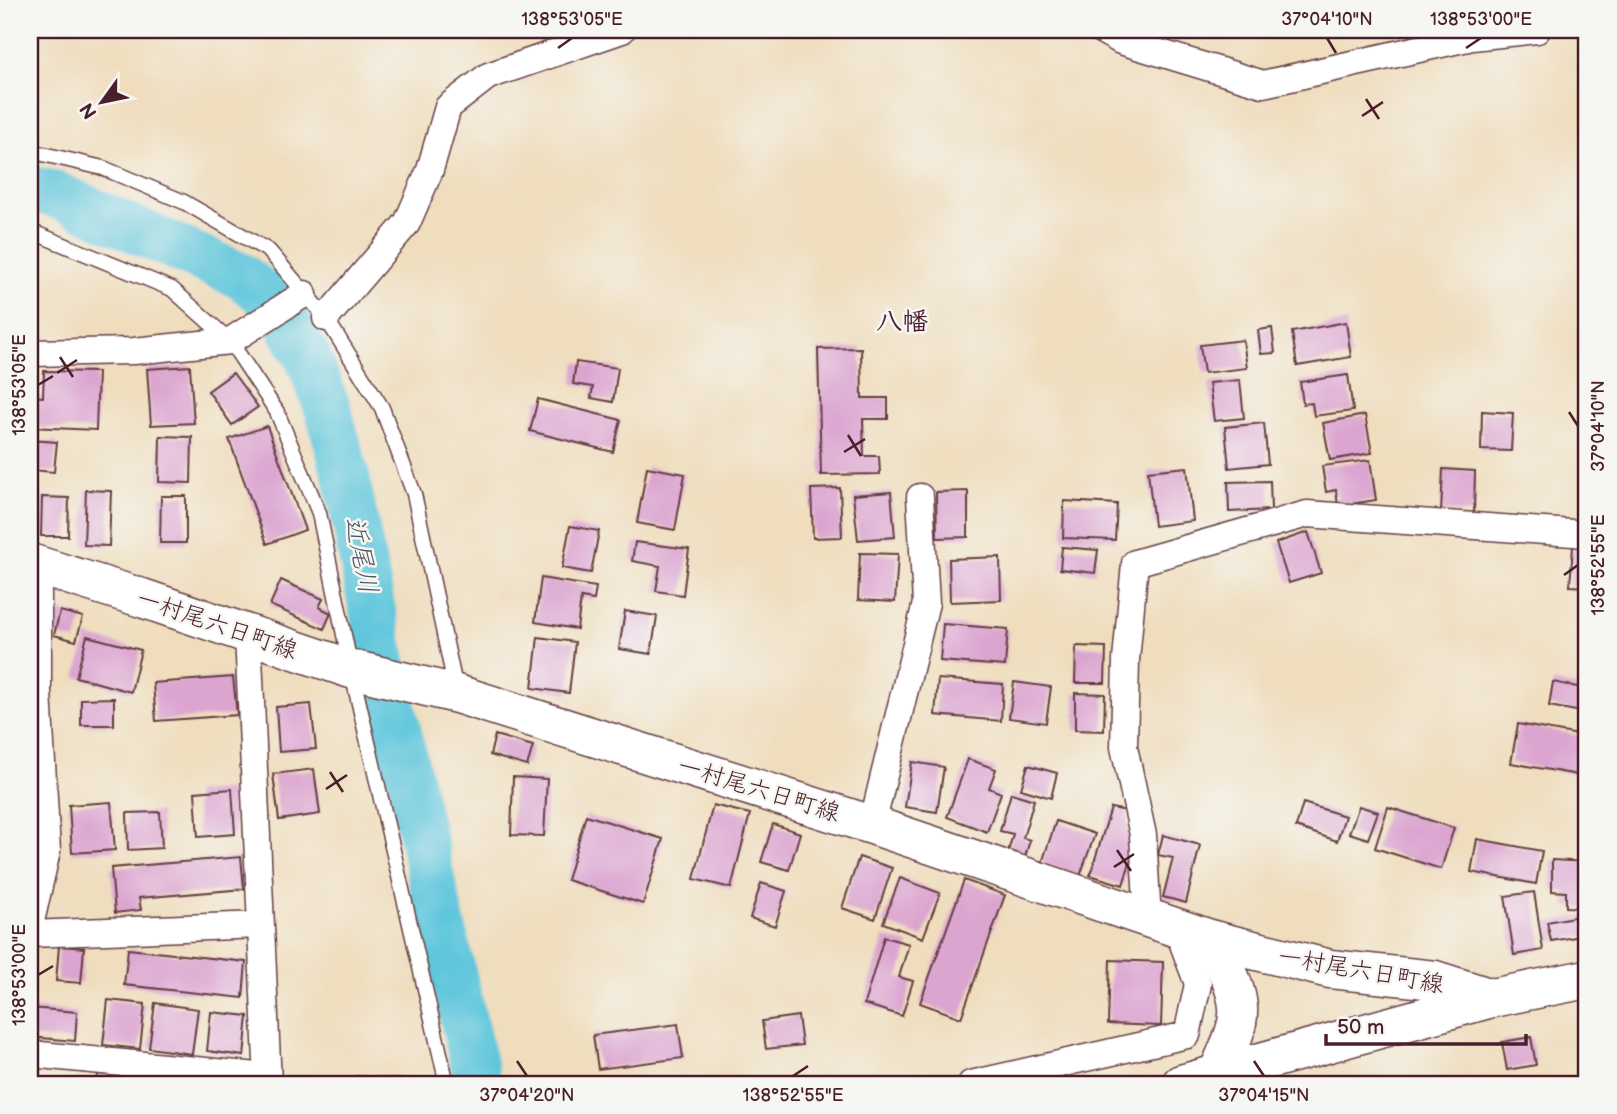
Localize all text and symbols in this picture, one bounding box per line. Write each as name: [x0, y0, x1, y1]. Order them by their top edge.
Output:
text: 138°53'05"E: [521, 9, 623, 30]
text: 37°04'10"N: [1281, 9, 1373, 30]
text: 138°53'00"E: [1430, 9, 1532, 30]
north arrow: [66, 66, 136, 136]
text: N: [75, 98, 103, 123]
district label: 八幡: [876, 307, 928, 338]
text: 138°53'05"E: [9, 334, 30, 436]
text: 37°04'10"N: [1588, 380, 1609, 472]
water label: 近尾川: [338, 514, 383, 597]
text: 138°52'55"E: [1588, 514, 1609, 616]
street label: 一村尾六日町線: [133, 583, 301, 666]
street label: 一村尾六日町線: [674, 751, 843, 828]
text: 138°53'00"E: [9, 924, 30, 1026]
street label: 一村尾六日町線: [1276, 942, 1446, 999]
scale bar: [1326, 1002, 1526, 1046]
text: 50 m: [1337, 1015, 1384, 1040]
text: 37°04'20"N: [479, 1085, 575, 1106]
text: 138°52'55"E: [743, 1085, 844, 1106]
text: 37°04'15"N: [1218, 1085, 1310, 1106]

